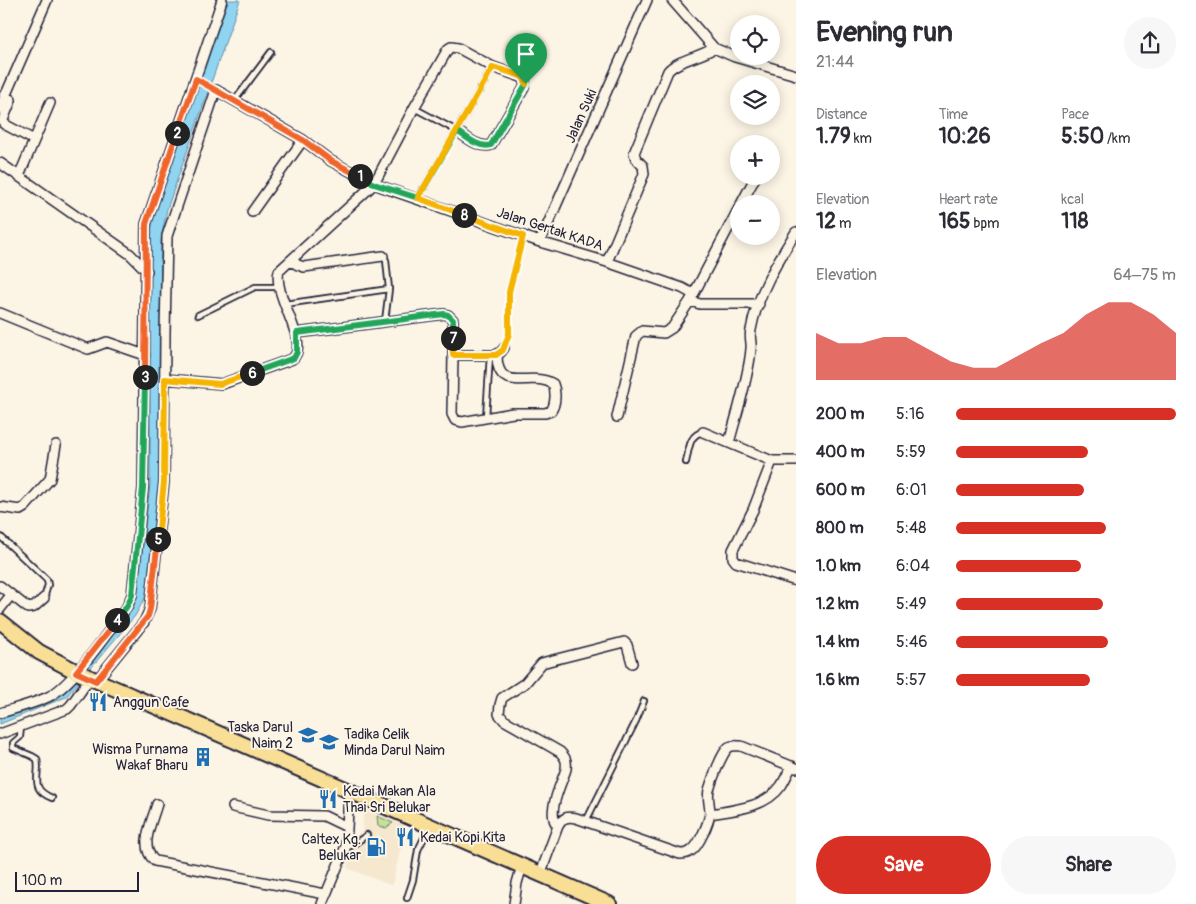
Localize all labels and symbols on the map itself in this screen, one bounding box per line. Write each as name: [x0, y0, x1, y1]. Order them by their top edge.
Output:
pin: [505, 33, 547, 84]
street label: Jalan Suki: [562, 86, 601, 146]
pin: 2: [164, 120, 190, 146]
pin: 1: [348, 164, 372, 188]
pin: 8: [452, 202, 476, 228]
street label: Jalan Gertak KADA: [494, 204, 606, 254]
pin: 7: [440, 326, 466, 350]
pin: 6: [240, 360, 264, 386]
pin: 3: [132, 364, 158, 390]
pin: 5: [146, 526, 170, 552]
pin: 4: [104, 608, 130, 632]
restaurant icon: Anggun Cafe: [87, 691, 109, 713]
place label: Anggun Cafe: [113, 694, 189, 711]
place label: Taska Darul Naim 2: [227, 719, 293, 752]
school or university icon: Taska Darul Naim 2: [297, 724, 319, 746]
place label: Tadika Celik Minda Darul Naim: [344, 726, 445, 759]
school or university icon: Tadika Celik Minda Darul Naim: [318, 731, 340, 753]
place label: Wisma Purnama Wakaf Bharu: [92, 741, 188, 774]
building icon: Wisma Purnama Wakaf Bharu: [192, 746, 214, 768]
place label: Kedai Makan Ala Thai Sri Belukar: [343, 783, 436, 816]
restaurant icon: Kedai Makan Ala Thai Sri Belukar: [317, 788, 339, 810]
restaurant icon: Kedai Kopi Kita: [394, 826, 416, 848]
place label: Kedai Kopi Kita: [420, 829, 506, 846]
place label: Caltex Kg. Belukar: [301, 831, 361, 864]
fuel station icon: Caltex Kg. Belukar: [365, 836, 387, 858]
scale bar: [15, 869, 139, 892]

